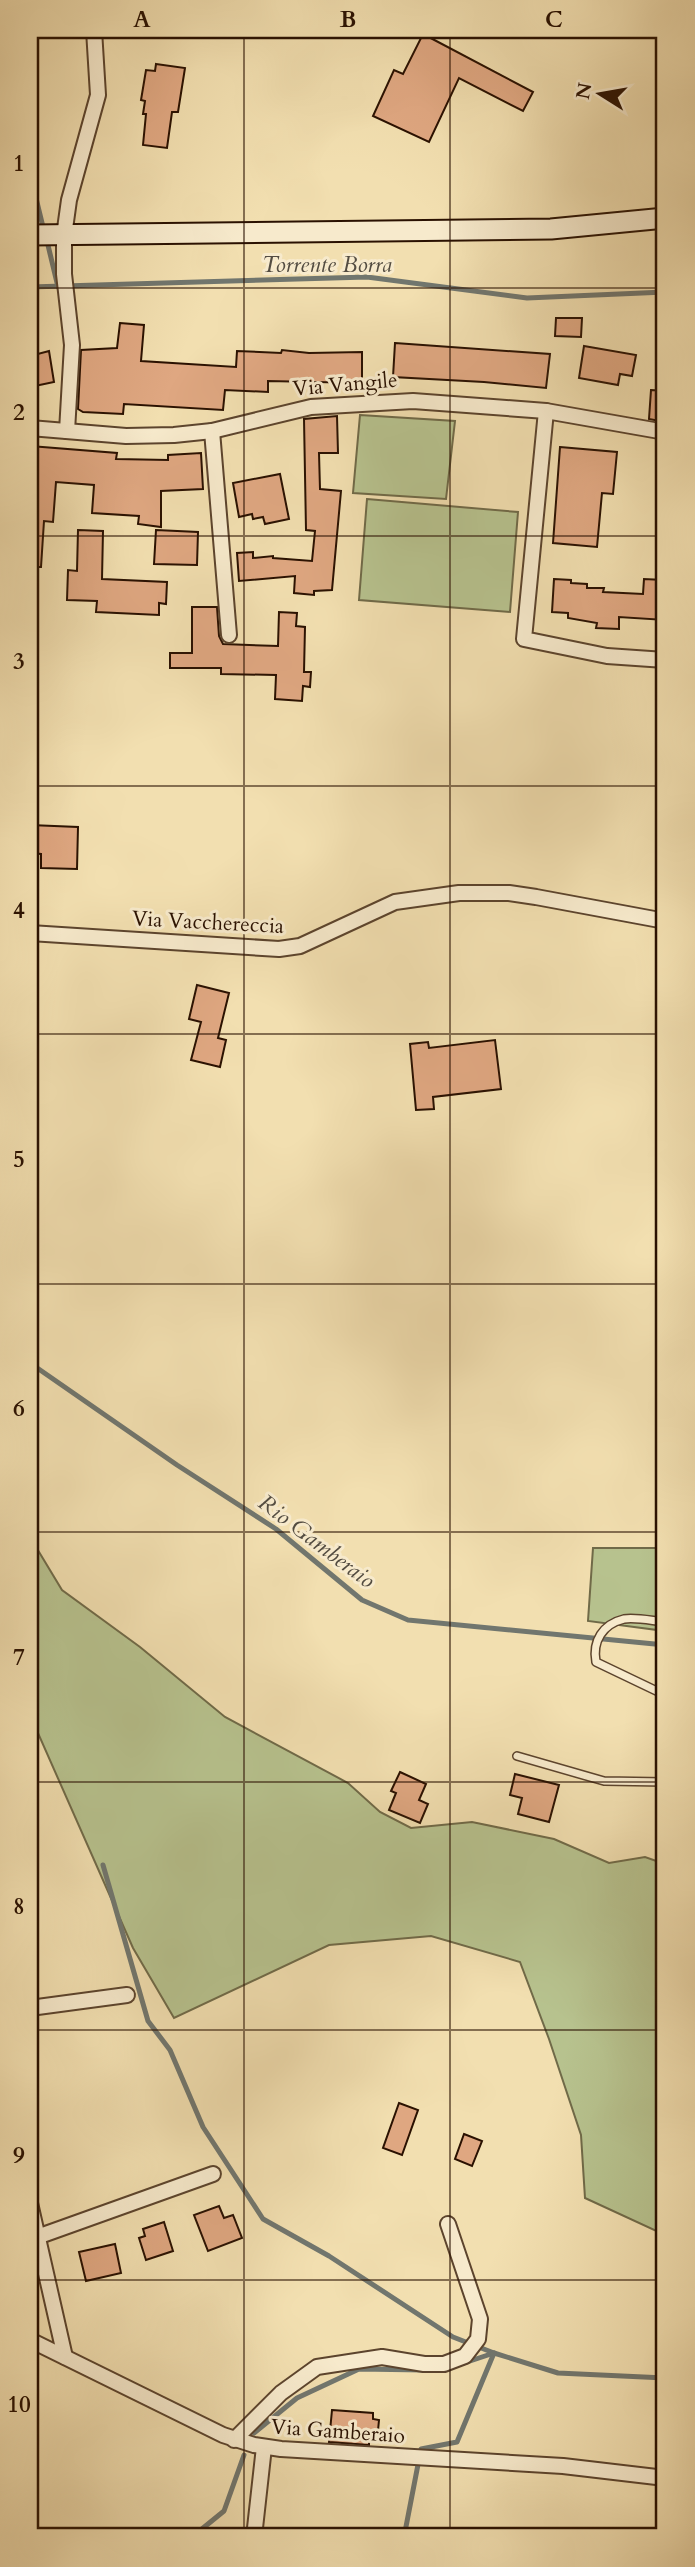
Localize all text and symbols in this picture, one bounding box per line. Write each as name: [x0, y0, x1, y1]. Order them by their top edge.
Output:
text: A: [133, 4, 151, 35]
text: B: [340, 4, 356, 35]
text: C: [545, 4, 563, 35]
north arrow: [566, 60, 636, 130]
text: N: [570, 80, 599, 102]
text: 1: [13, 148, 25, 179]
water label: Torrente Borra: [262, 249, 392, 280]
street label: Via Vangile: [291, 365, 399, 404]
text: 2: [13, 397, 25, 428]
text: 3: [13, 646, 25, 677]
text: 4: [13, 895, 25, 926]
street label: Via Vacchereccia: [131, 904, 285, 941]
text: 5: [13, 1144, 25, 1175]
text: 6: [13, 1393, 25, 1424]
water label: Rio Gamberaio: [252, 1487, 382, 1596]
text: 7: [13, 1642, 25, 1673]
text: 8: [13, 1891, 25, 1922]
text: 9: [13, 2140, 25, 2171]
text: 10: [7, 2389, 31, 2420]
street label: Via Gamberaio: [270, 2412, 406, 2451]

